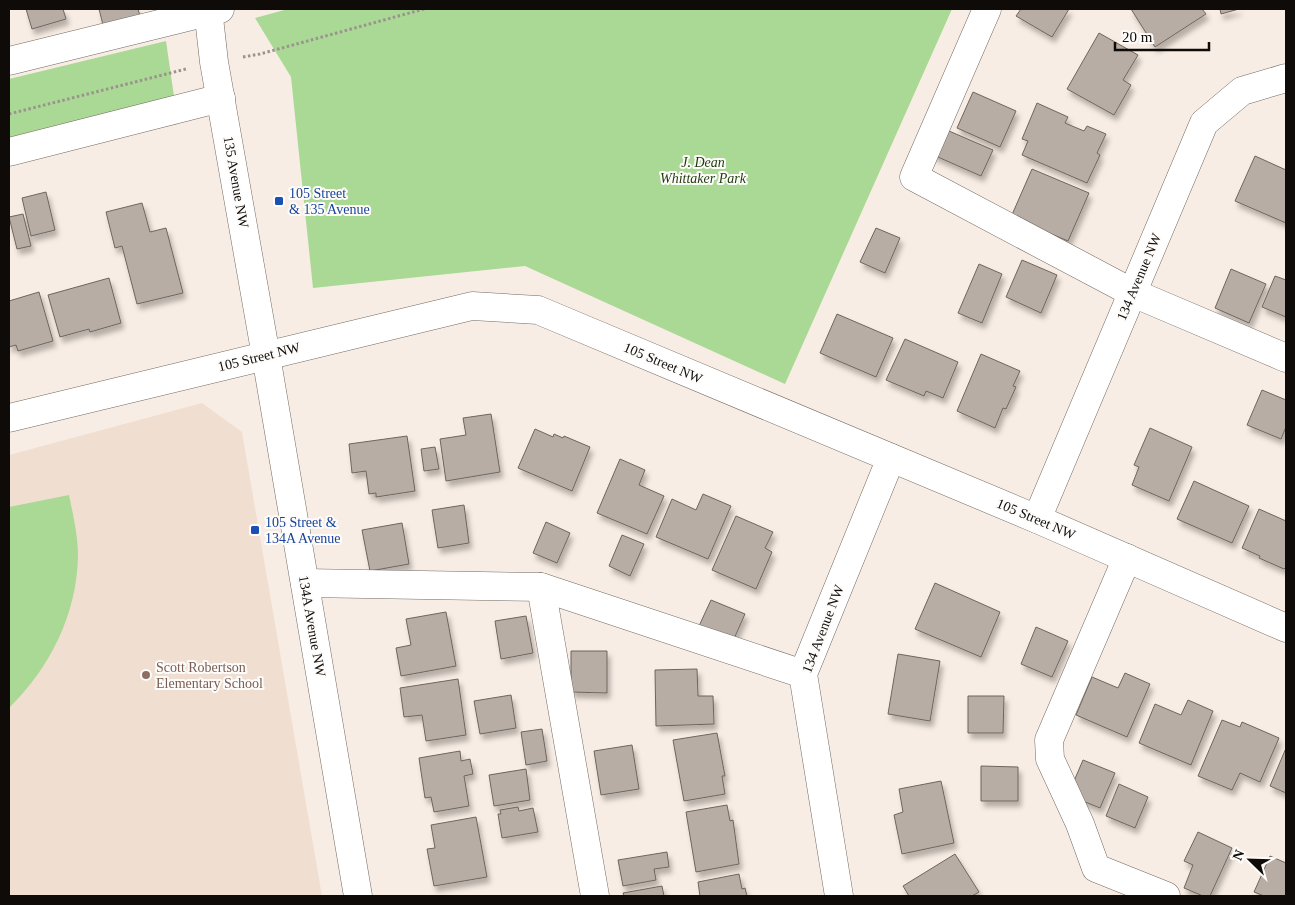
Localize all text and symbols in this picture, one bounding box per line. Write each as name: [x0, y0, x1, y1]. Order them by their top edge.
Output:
scale bar: [1115, 20, 1209, 52]
text: 20 m: [1122, 29, 1153, 45]
street label: 135 Avenue NW: [221, 135, 252, 230]
park label: J. Dean Whittaker Park: [660, 155, 747, 186]
place label: 105 Street & 135 Avenue: [289, 186, 370, 217]
marker: 105 Street & 135 Avenue: [273, 195, 285, 207]
street label: 134 Avenue NW: [1114, 231, 1164, 323]
street label: 105 Street NW: [216, 339, 302, 374]
street label: 105 Street NW: [621, 340, 705, 387]
street label: 105 Street NW: [994, 496, 1078, 543]
place label: 105 Street & 134A Avenue: [265, 515, 341, 546]
marker: 105 Street & 134A Avenue: [249, 524, 261, 536]
street label: 134A Avenue NW: [296, 574, 328, 678]
street label: 134 Avenue NW: [799, 582, 847, 675]
place label: Scott Robertson Elementary School: [156, 660, 263, 691]
marker: Scott Robertson Elementary School: [140, 669, 152, 681]
north arrow: [1225, 835, 1275, 885]
text: N: [1230, 848, 1247, 863]

